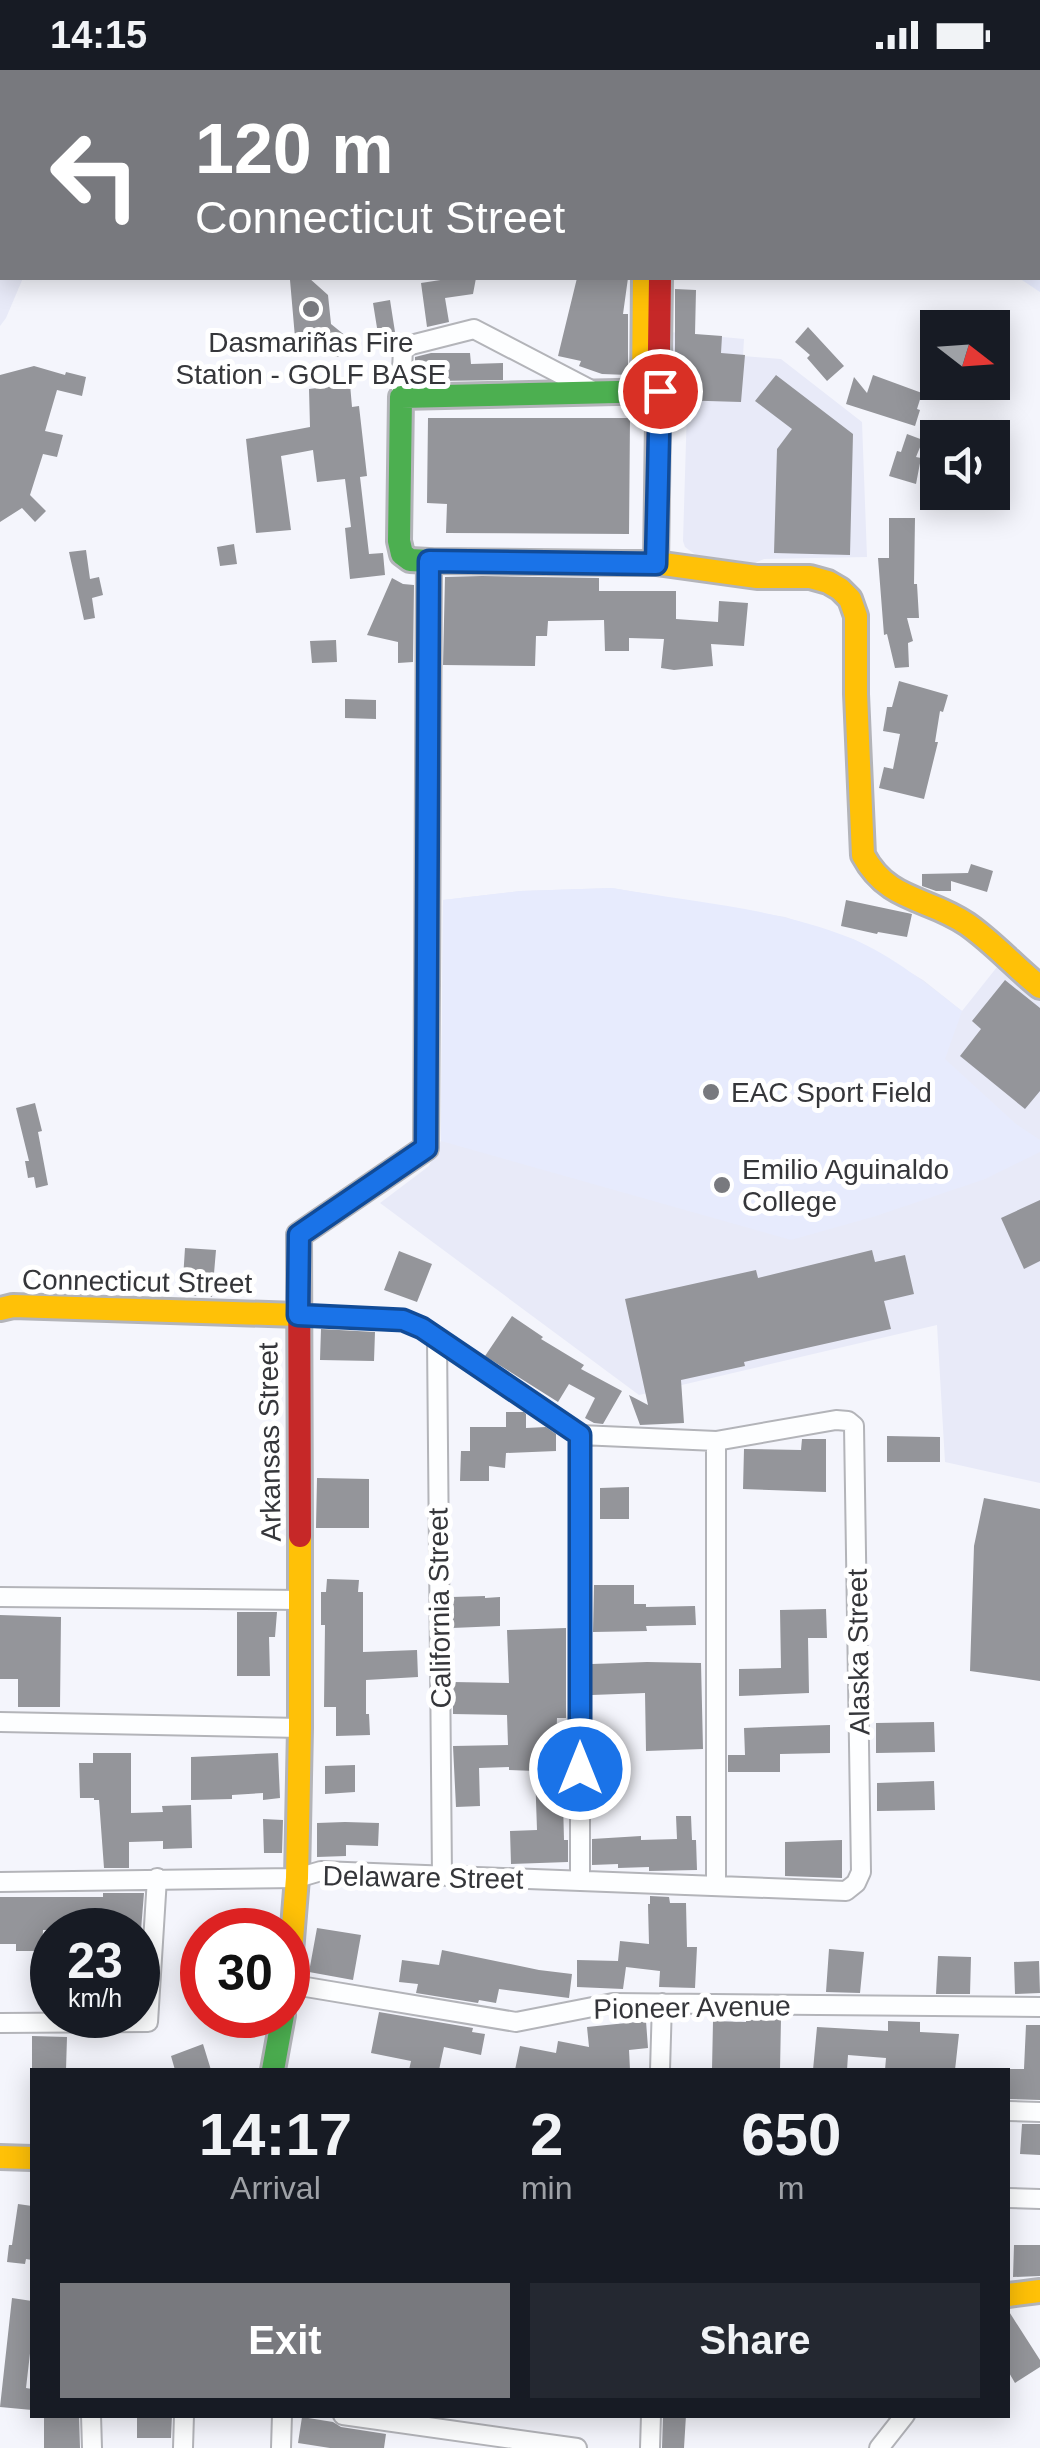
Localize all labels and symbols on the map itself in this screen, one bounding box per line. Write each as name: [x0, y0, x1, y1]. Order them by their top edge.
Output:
marker: Dasmariñas Fire Station - GOLF BASE: [300, 298, 322, 320]
north arrow: [920, 310, 1010, 400]
place label: Dasmariñas Fire Station - GOLF BASE: [176, 327, 446, 390]
pin: [618, 349, 703, 434]
place label: EAC Sport Field: [731, 1077, 932, 1108]
marker: EAC Sport Field: [700, 1081, 722, 1103]
place label: Emilio Aguinaldo College: [742, 1154, 949, 1217]
marker: Emilio Aguinaldo College: [711, 1174, 733, 1196]
street label: Connecticut Street: [22, 1264, 253, 1299]
street label: Arkansas Street: [252, 1342, 287, 1542]
street label: California Street: [422, 1507, 457, 1709]
street label: Alaska Street: [842, 1568, 875, 1736]
position arrow: [528, 1717, 632, 1821]
street label: Delaware Street: [322, 1860, 524, 1895]
speed limit sign: 30: [180, 1908, 310, 2038]
street label: Pioneer Avenue: [593, 1990, 791, 2025]

